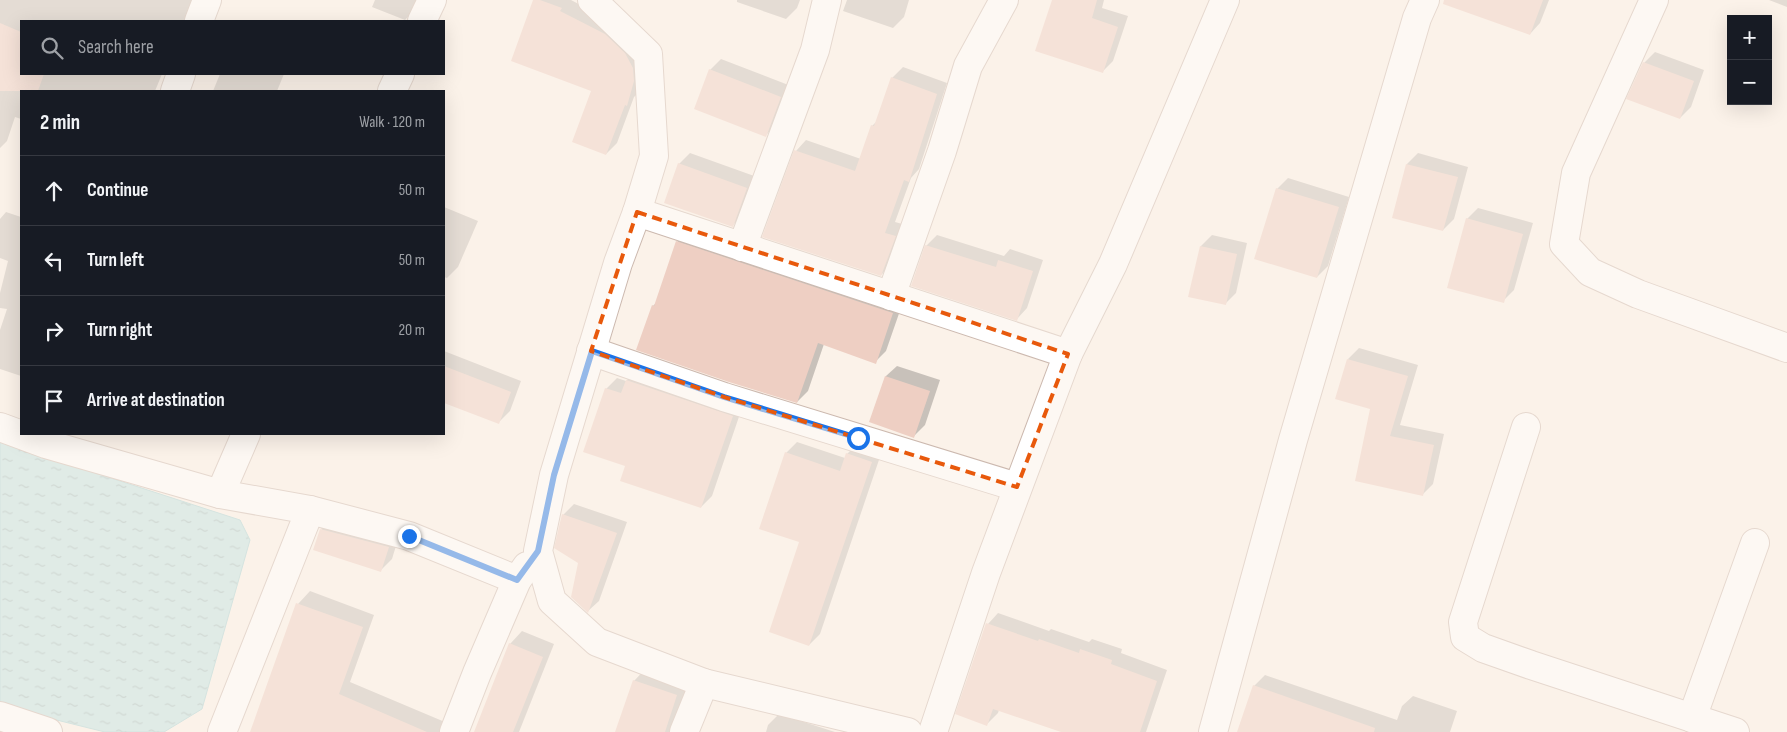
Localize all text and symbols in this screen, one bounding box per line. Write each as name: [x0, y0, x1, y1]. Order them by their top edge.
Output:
map controls: [1727, 15, 1772, 105]
button: +: [1727, 15, 1772, 60]
search box: [20, 20, 445, 75]
icon: search: [38, 34, 66, 62]
text: Search here: [78, 36, 154, 59]
button: −: [1727, 60, 1772, 105]
text: 2 min: [40, 110, 80, 135]
text: Walk · 120 m: [359, 113, 425, 132]
icon: ahead: [40, 177, 68, 205]
text: Continue: [87, 179, 148, 202]
text: 50 m: [399, 181, 425, 200]
icon: left: [40, 247, 68, 275]
text: Turn left: [87, 249, 144, 272]
text: 50 m: [399, 251, 425, 270]
icon: right: [40, 317, 68, 345]
text: Turn right: [87, 319, 152, 342]
text: 20 m: [398, 321, 425, 340]
icon: arrive: [40, 387, 68, 415]
text: Arrive at destination: [87, 389, 225, 412]
route start: [847, 427, 870, 450]
route end: [398, 525, 421, 548]

